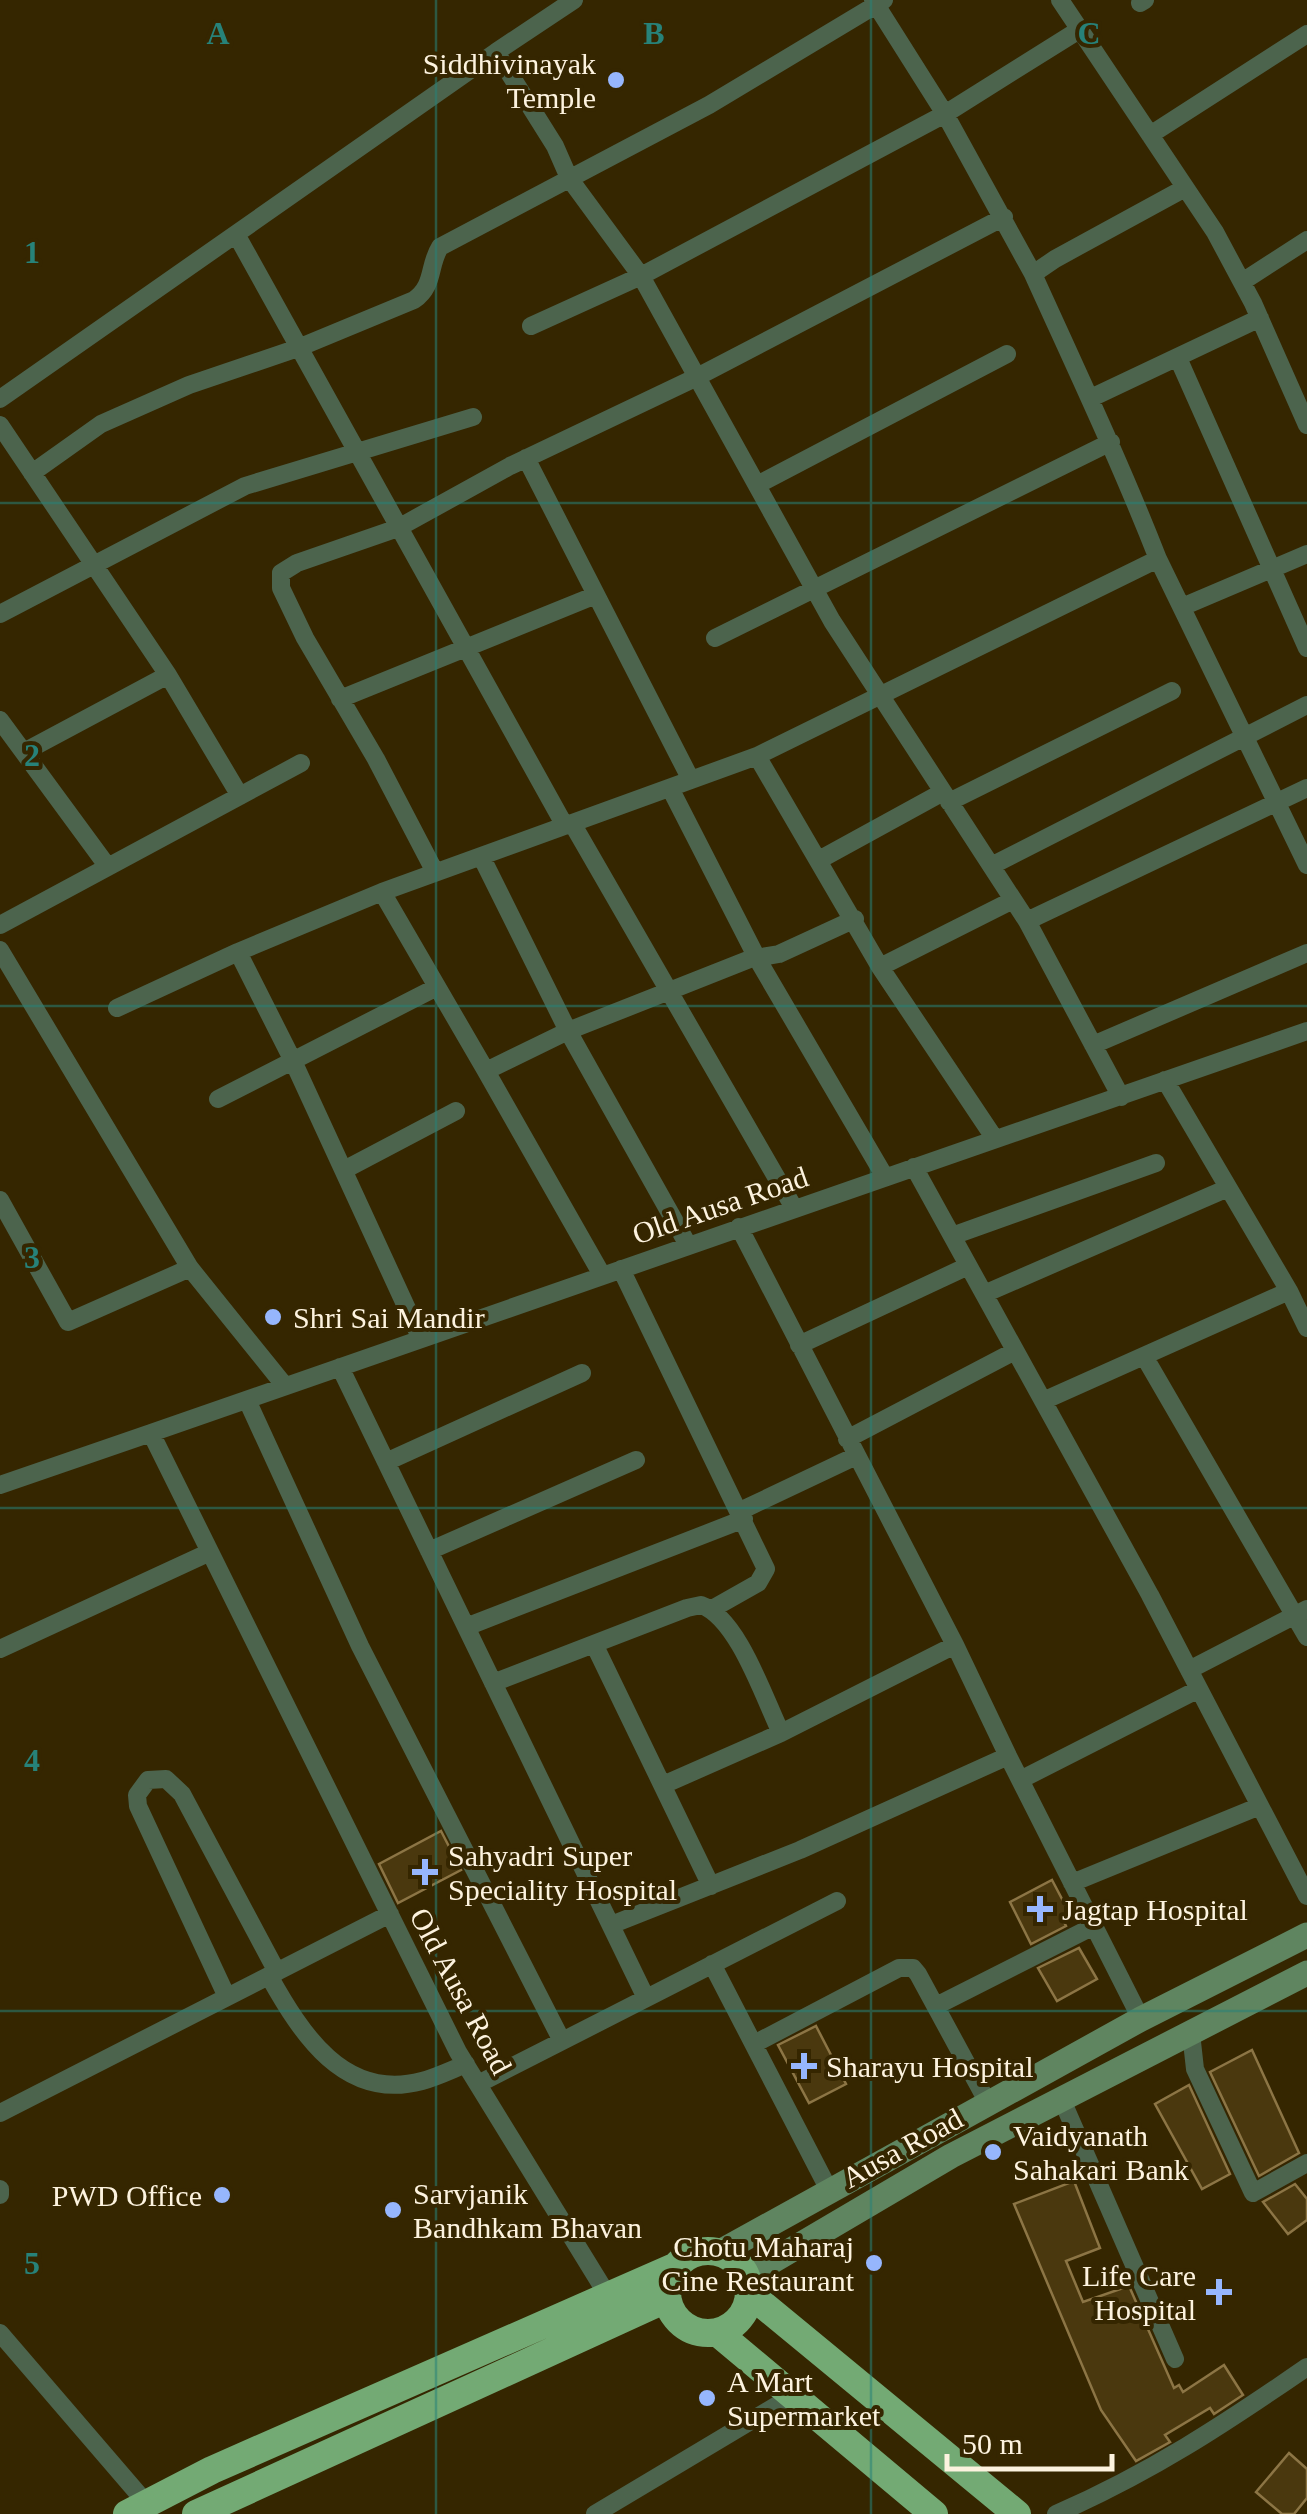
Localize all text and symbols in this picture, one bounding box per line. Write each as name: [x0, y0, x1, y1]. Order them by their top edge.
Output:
text: A: [206, 15, 230, 51]
text: B: [643, 15, 665, 51]
text: C: [1077, 15, 1101, 51]
place label: Siddhivinayak Temple: [423, 47, 596, 114]
marker: Siddhivinayak Temple: [605, 69, 627, 91]
text: 1: [24, 234, 40, 270]
text: 2: [24, 737, 40, 773]
street label: Old Ausa Road: [628, 1160, 812, 1250]
text: 3: [24, 1239, 40, 1275]
place label: Shri Sai Mandir: [293, 1301, 485, 1334]
marker: Shri Sai Mandir: [262, 1306, 284, 1328]
text: 4: [24, 1742, 40, 1778]
place label: Sahyadri Super Speciality Hospital: [448, 1839, 677, 1906]
marker: Sahyadri Super Speciality Hospital: [412, 1859, 438, 1885]
place label: Jagtap Hospital: [1062, 1893, 1248, 1926]
marker: Jagtap Hospital: [1027, 1896, 1053, 1922]
street label: Old Ausa Road: [403, 1902, 519, 2080]
place label: Sharayu Hospital: [826, 2050, 1033, 2083]
marker: Sharayu Hospital: [791, 2053, 817, 2079]
street label: Ausa Road: [836, 2101, 968, 2195]
place label: Vaidyanath Sahakari Bank: [1013, 2119, 1189, 2186]
marker: Vaidyanath Sahakari Bank: [982, 2141, 1004, 2163]
place label: Sarvjanik Bandhkam Bhavan: [413, 2177, 642, 2244]
place label: PWD Office: [52, 2179, 202, 2212]
marker: PWD Office: [211, 2184, 233, 2206]
marker: Sarvjanik Bandhkam Bhavan: [382, 2199, 404, 2221]
place label: Chotu Maharaj Cine Restaurant: [662, 2230, 855, 2297]
text: 5: [24, 2245, 40, 2281]
marker: Chotu Maharaj Cine Restaurant: [863, 2252, 885, 2274]
place label: Life Care Hospital: [1082, 2259, 1196, 2326]
marker: Life Care Hospital: [1206, 2279, 1232, 2305]
place label: A Mart Supermarket: [727, 2365, 881, 2432]
marker: A Mart Supermarket: [696, 2387, 718, 2409]
scale bar: [947, 2409, 1112, 2471]
text: 50 m: [962, 2427, 1023, 2460]

